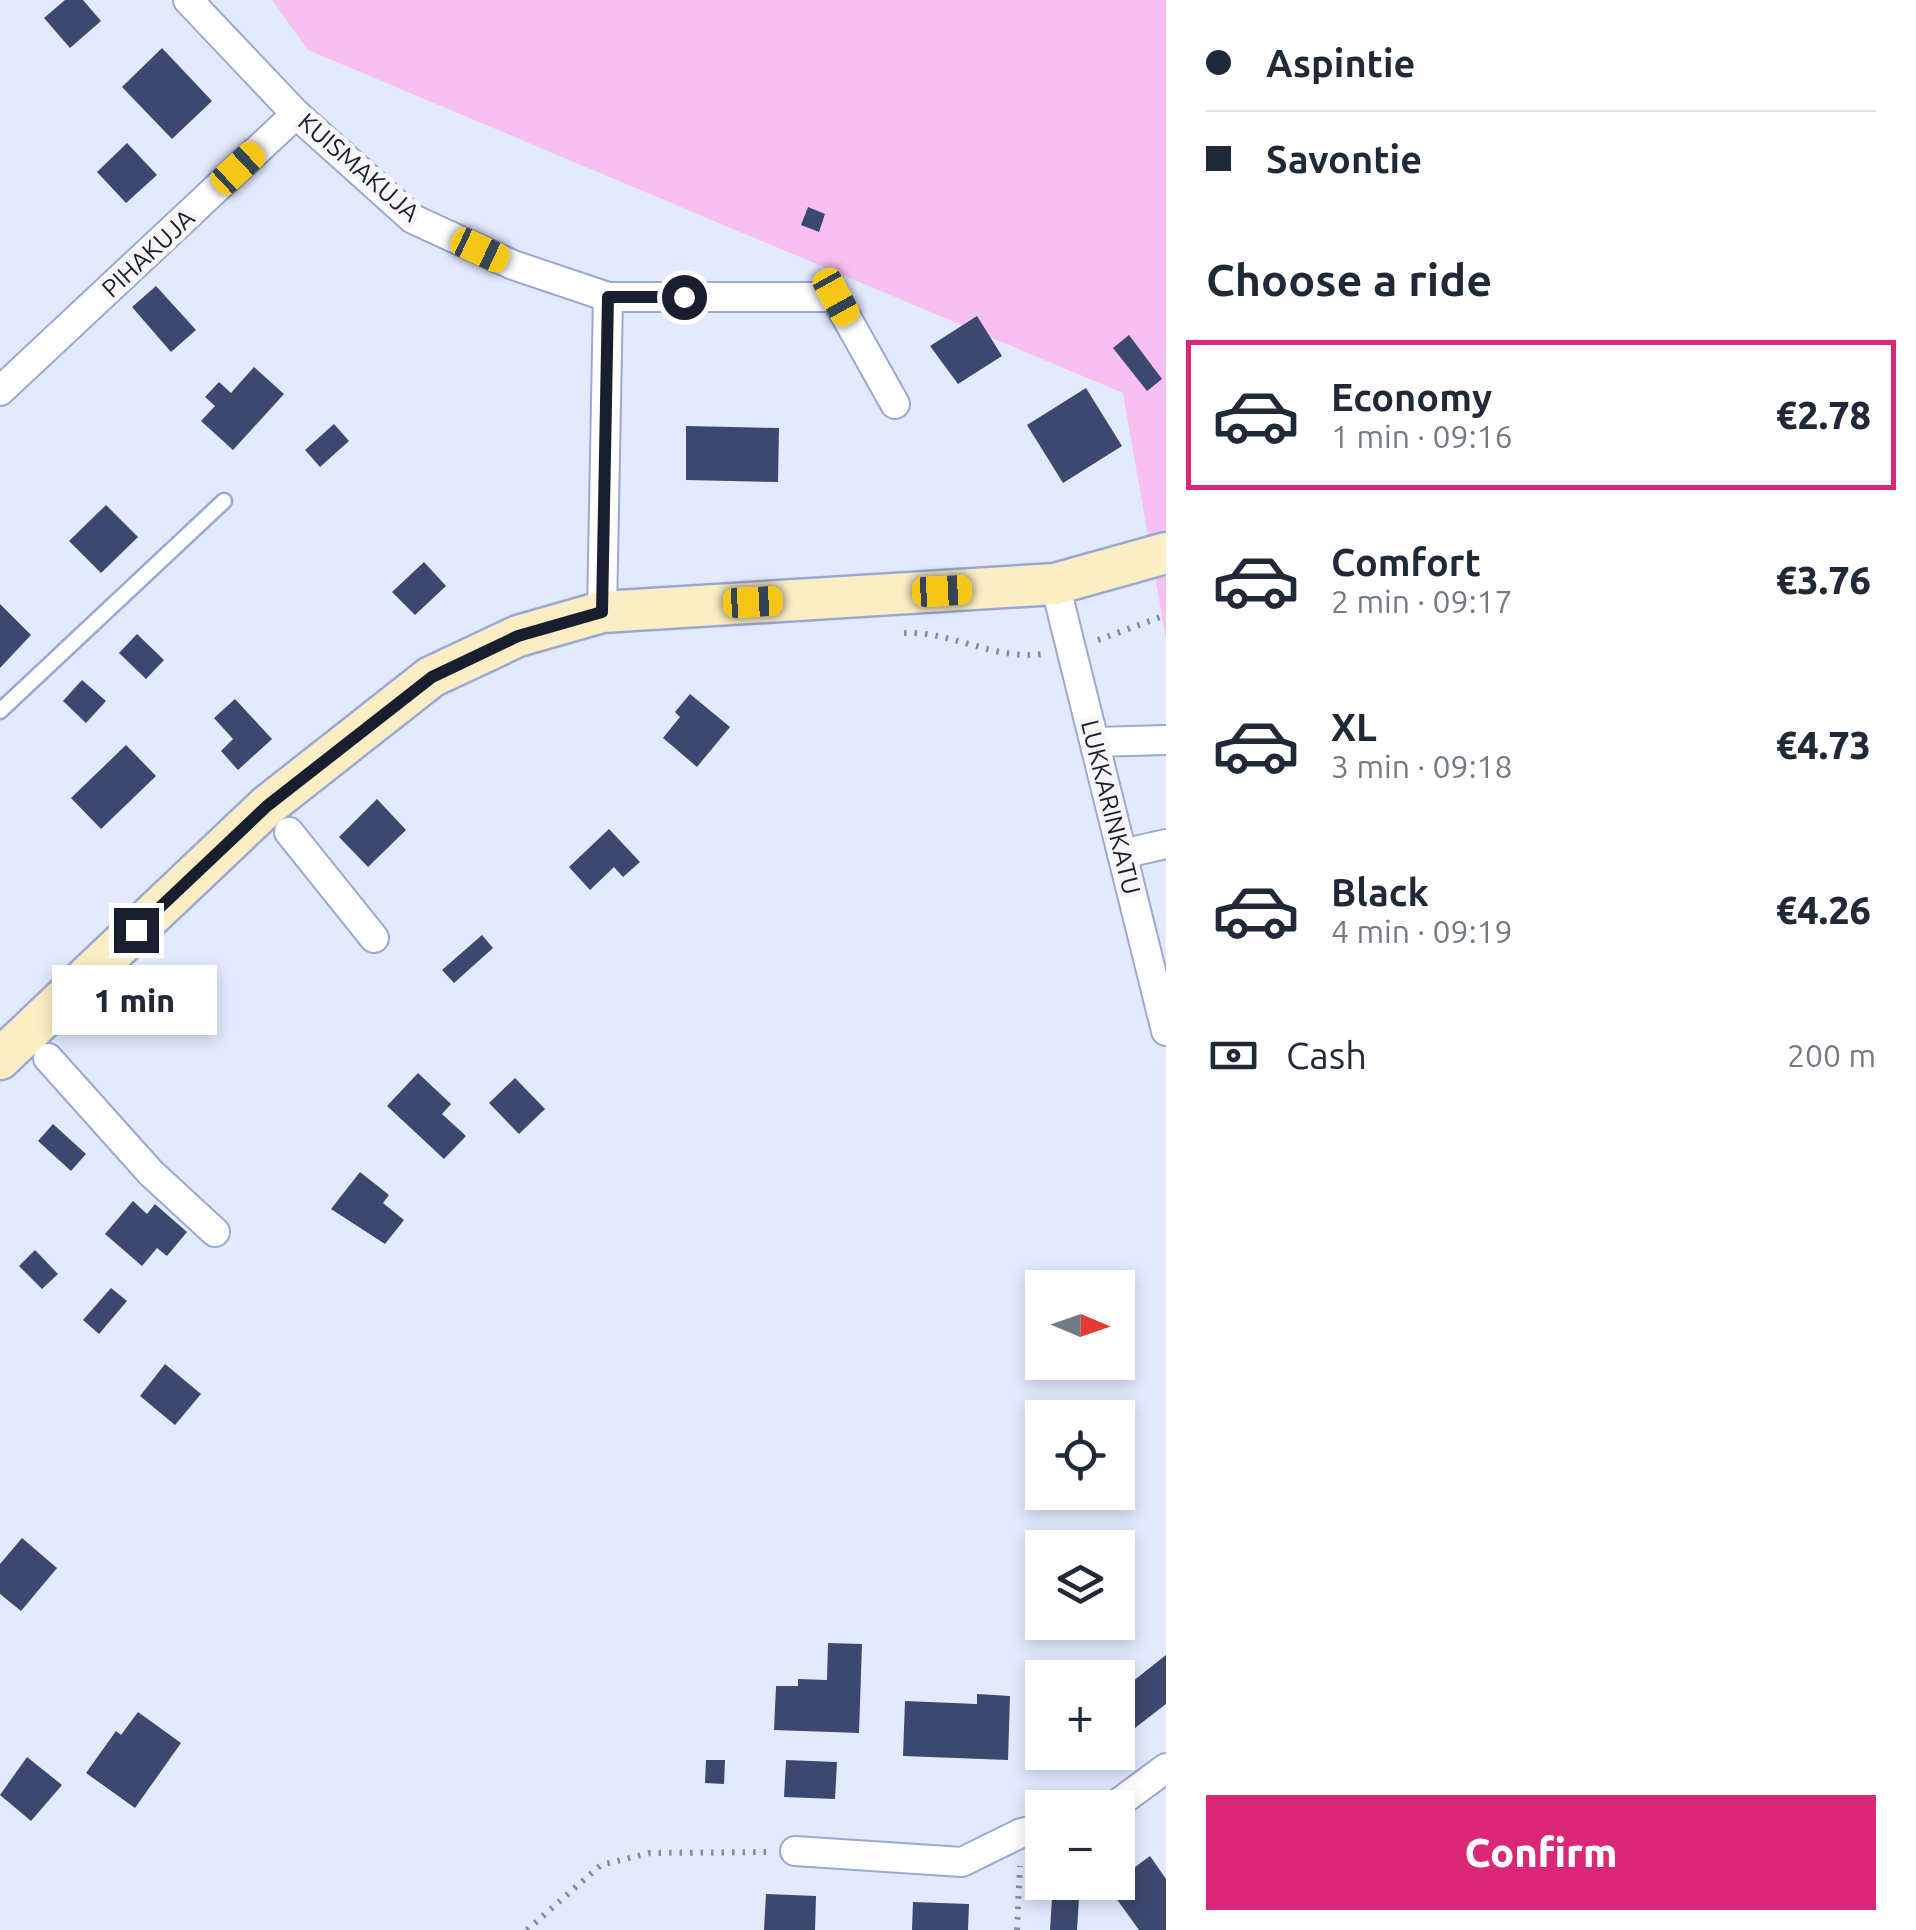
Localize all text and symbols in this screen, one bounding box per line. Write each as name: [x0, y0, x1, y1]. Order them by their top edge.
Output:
text: Aspintie: [1266, 42, 1415, 84]
street label: KUISMAKUJA: [293, 107, 425, 227]
car: [206, 137, 270, 199]
text: Savontie: [1266, 138, 1422, 180]
street label: PIHAKUJA: [96, 203, 200, 303]
car: [446, 224, 514, 276]
text: Choose a ride: [1206, 254, 1492, 305]
car: [808, 263, 864, 331]
route start: [662, 275, 707, 320]
icon: car: [1211, 370, 1301, 460]
text: Economy: [1331, 376, 1492, 418]
text: €2.78: [1776, 394, 1871, 436]
text: 1 min · 09:16: [1331, 418, 1513, 454]
icon: car: [1211, 535, 1301, 625]
text: Comfort: [1331, 541, 1481, 583]
text: €3.76: [1776, 559, 1871, 601]
car: [911, 574, 973, 608]
text: 2 min · 09:17: [1331, 583, 1513, 619]
car: [722, 585, 784, 619]
icon: car: [1211, 700, 1301, 790]
text: XL: [1331, 706, 1377, 748]
street label: LUKKARINKATU: [1076, 717, 1146, 897]
text: €4.73: [1776, 724, 1871, 766]
text: 3 min · 09:18: [1331, 748, 1513, 784]
icon: car: [1211, 865, 1301, 955]
text: Black: [1331, 871, 1429, 913]
text: €4.26: [1776, 889, 1871, 931]
route end: [114, 908, 159, 953]
text: 4 min · 09:19: [1331, 913, 1513, 949]
callout: 1 min: [54, 965, 218, 1035]
text: 1 min: [94, 982, 175, 1018]
icon: cash: [1206, 1028, 1261, 1083]
text: Cash: [1286, 1034, 1367, 1076]
text: 200 m: [1787, 1037, 1876, 1073]
north arrow: [1025, 1270, 1135, 1380]
map controls: [1025, 1270, 1135, 1900]
button: locate: [1025, 1400, 1135, 1510]
button: layers: [1025, 1530, 1135, 1640]
button: +: [1025, 1660, 1135, 1770]
button: −: [1025, 1790, 1135, 1900]
button: Confirm: [1206, 1795, 1876, 1910]

